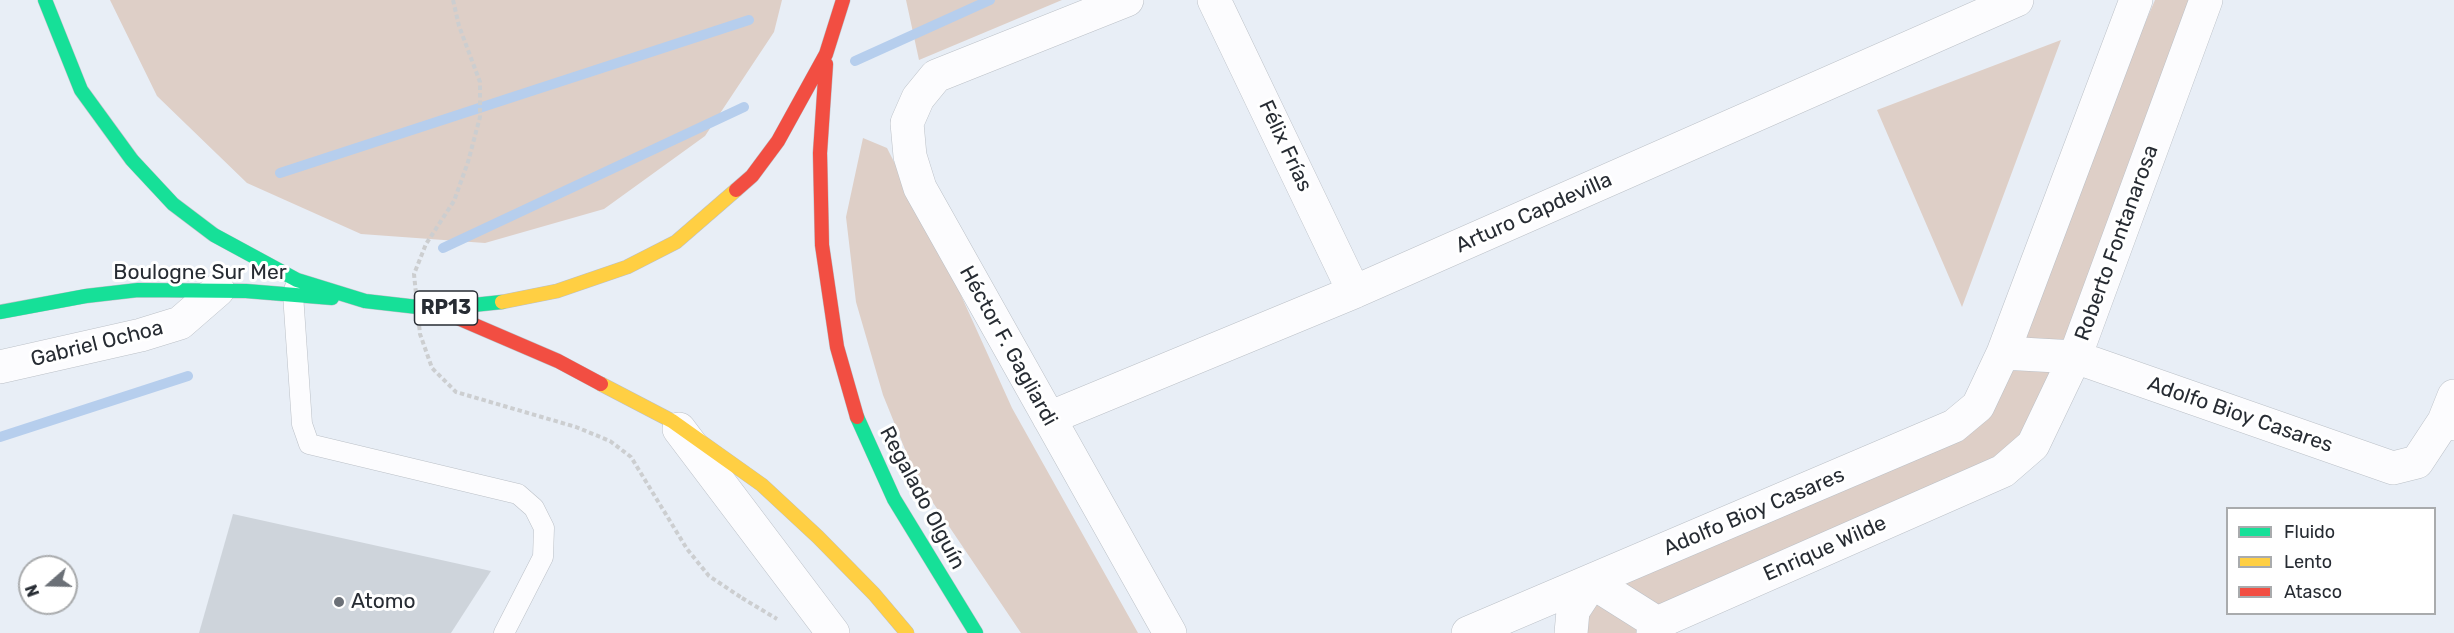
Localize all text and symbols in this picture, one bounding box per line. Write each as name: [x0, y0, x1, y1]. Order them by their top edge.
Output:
street label: Félix Frías: [1253, 96, 1317, 196]
street label: Roberto Fontanarosa: [2070, 142, 2164, 344]
street label: Arturo Capdevilla: [1452, 167, 1616, 259]
street label: Boulogne Sur Mer: [113, 260, 287, 286]
street label: Héctor F. Gagliardi: [954, 262, 1062, 430]
road number: RP13: [414, 291, 478, 325]
street label: Gabriel Ochoa: [28, 315, 166, 373]
street label: Adolfo Bioy Casares: [2144, 371, 2336, 459]
street label: Regalado Olguín: [874, 422, 970, 574]
street label: Adolfo Bioy Casares: [1660, 462, 1848, 562]
legend: [2226, 507, 2436, 615]
street label: Enrique Wilde: [1760, 511, 1890, 587]
text: Fluido: [2284, 521, 2335, 543]
text: Lento: [2284, 551, 2332, 573]
north arrow: [18, 555, 78, 615]
text: Atasco: [2284, 581, 2342, 603]
text: N: [22, 582, 43, 599]
place label: Atomo: [351, 589, 415, 615]
marker: Atomo: [332, 595, 346, 609]

